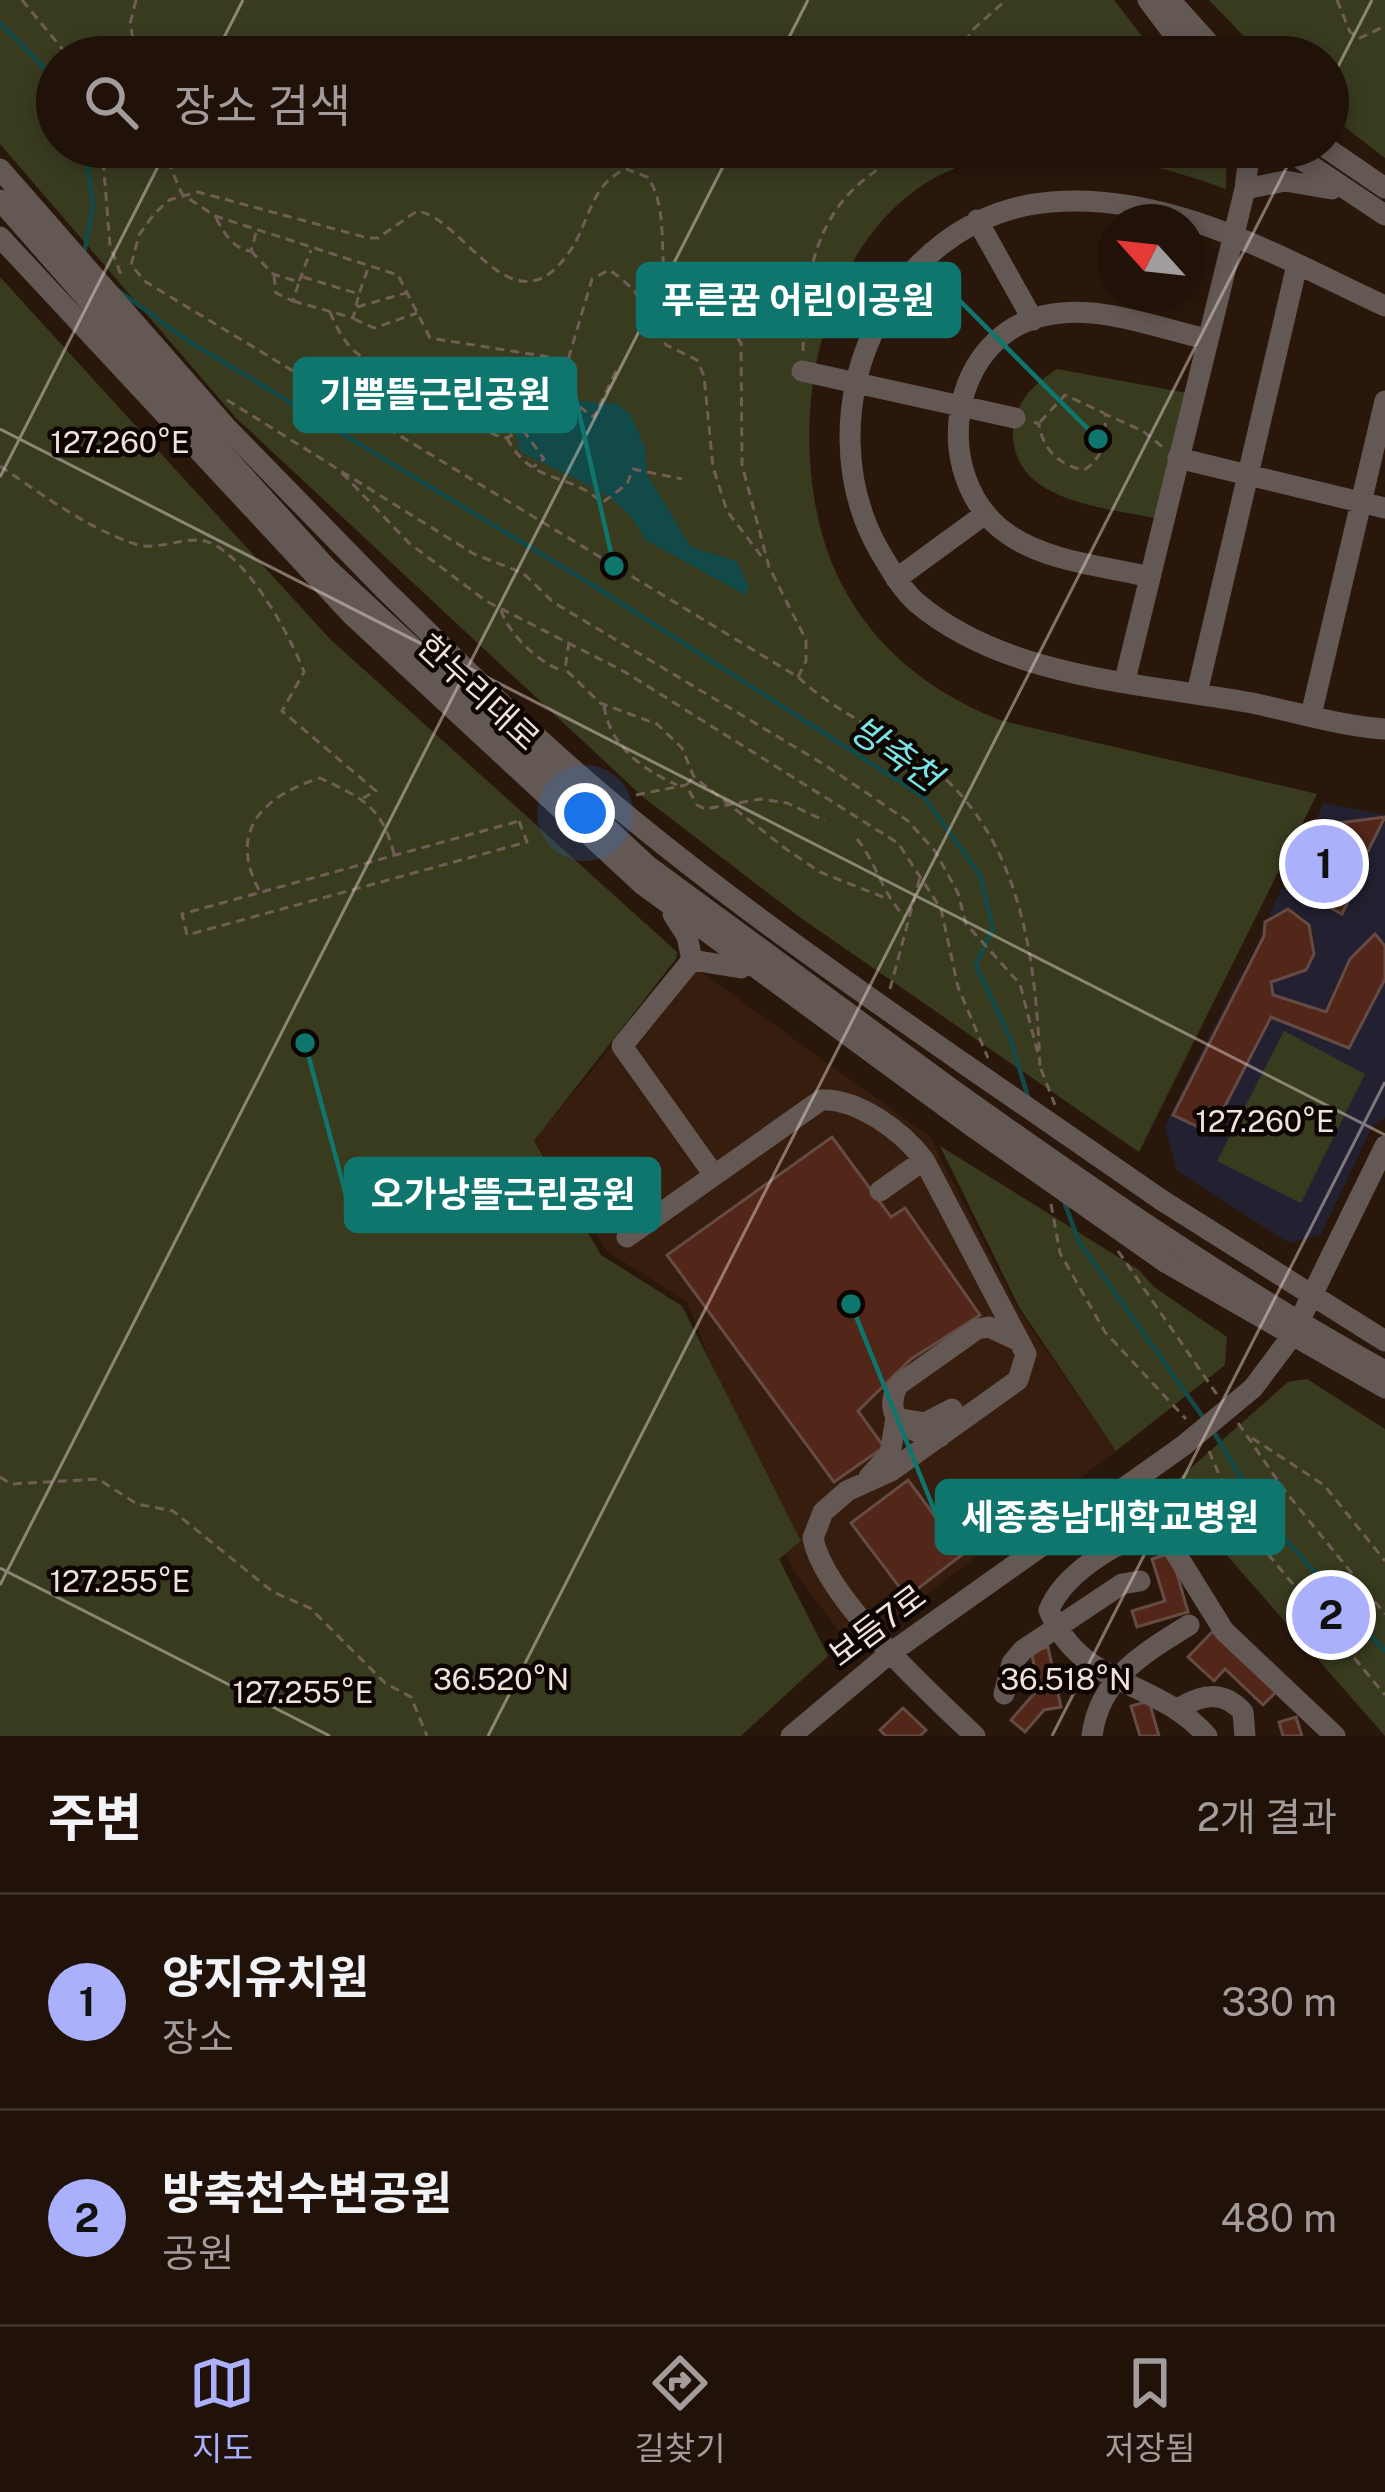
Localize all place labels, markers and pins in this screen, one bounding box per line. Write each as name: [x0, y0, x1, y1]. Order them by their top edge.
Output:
callout: 푸른꿈 어린이공원: [638, 264, 959, 336]
callout: 기쁨뜰근린공원: [295, 359, 575, 431]
pin: 1: [1285, 819, 1363, 909]
callout: 오가낭뜰근린공원: [346, 1159, 659, 1231]
callout: 세종충남대학교병원: [937, 1481, 1283, 1553]
pin: 2: [1292, 1570, 1370, 1660]

